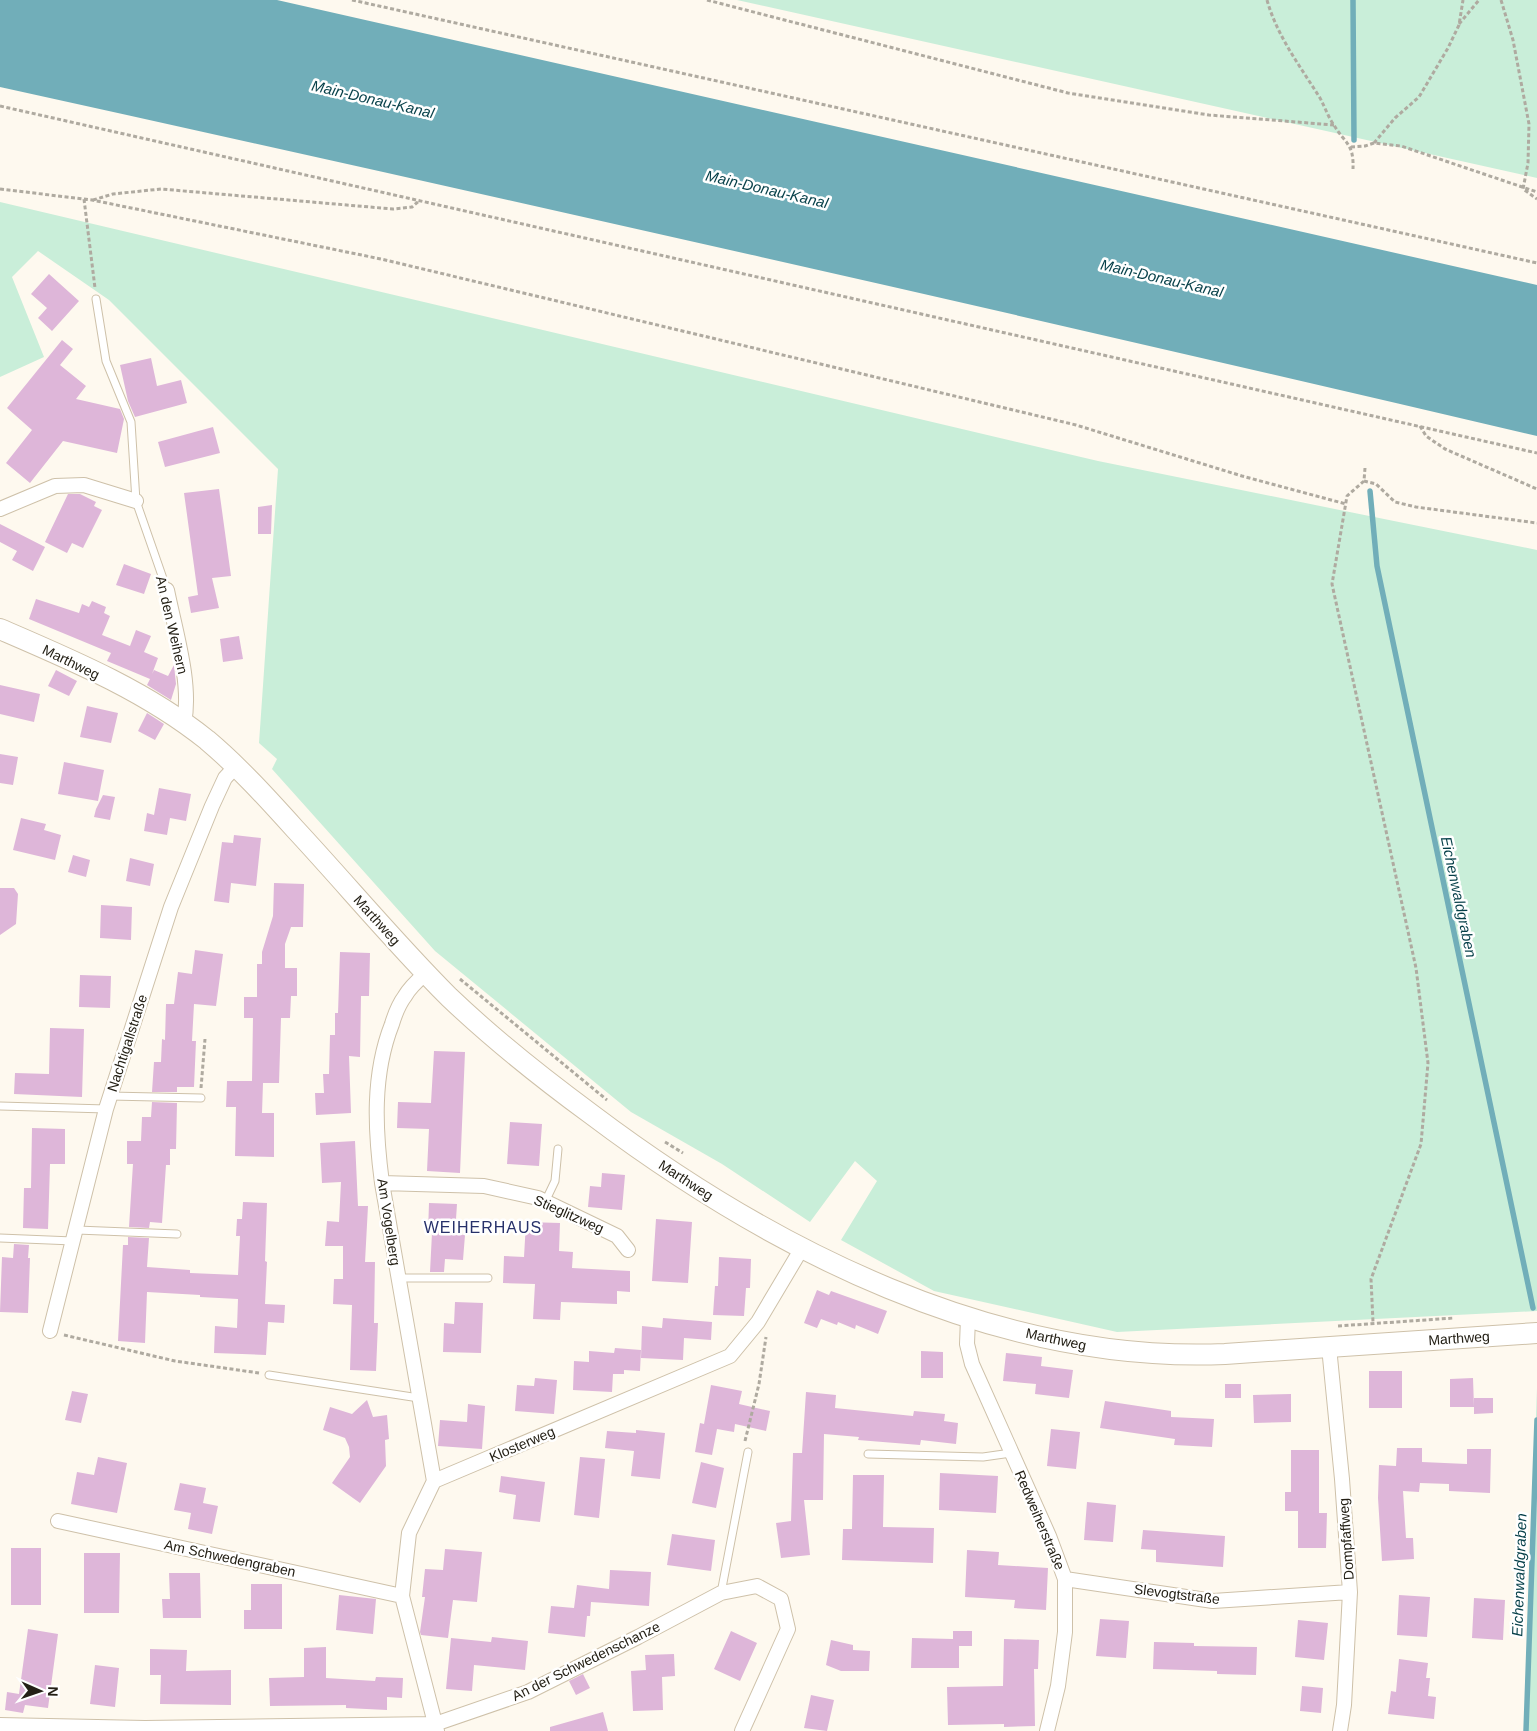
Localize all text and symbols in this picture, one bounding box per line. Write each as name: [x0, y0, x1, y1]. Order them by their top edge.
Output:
water label: Main-Donau-Kanal: [310, 77, 436, 121]
water label: Main-Donau-Kanal: [704, 167, 830, 211]
water label: Main-Donau-Kanal: [1099, 256, 1225, 300]
street label: An den Weihern: [153, 574, 191, 676]
street label: Marthweg: [40, 641, 102, 683]
water label: Eichenwaldgraben: [1438, 835, 1480, 959]
street label: Marthweg: [350, 892, 404, 948]
street label: Nachtigallstraße: [104, 992, 150, 1094]
street label: Marthweg: [656, 1157, 716, 1203]
street label: Am Vogelberg: [374, 1177, 404, 1267]
street label: Stieglitzweg: [532, 1191, 606, 1237]
district label: WEIHERHAUS: [424, 1219, 542, 1236]
street label: Marthweg: [1024, 1325, 1088, 1353]
street label: Marthweg: [1428, 1328, 1490, 1348]
street label: Klosterweg: [487, 1423, 557, 1465]
street label: Redweiherstraße: [1012, 1468, 1068, 1572]
street label: Dompfaffweg: [1335, 1497, 1357, 1581]
water label: Eichenwaldgraben: [1508, 1513, 1530, 1637]
street label: Am Schwedengraben: [163, 1536, 297, 1580]
street label: Slevogtstraße: [1133, 1581, 1221, 1607]
street label: An der Schwedenschanze: [509, 1618, 663, 1704]
north arrow: [15, 1666, 65, 1716]
text: N: [45, 1686, 61, 1697]

